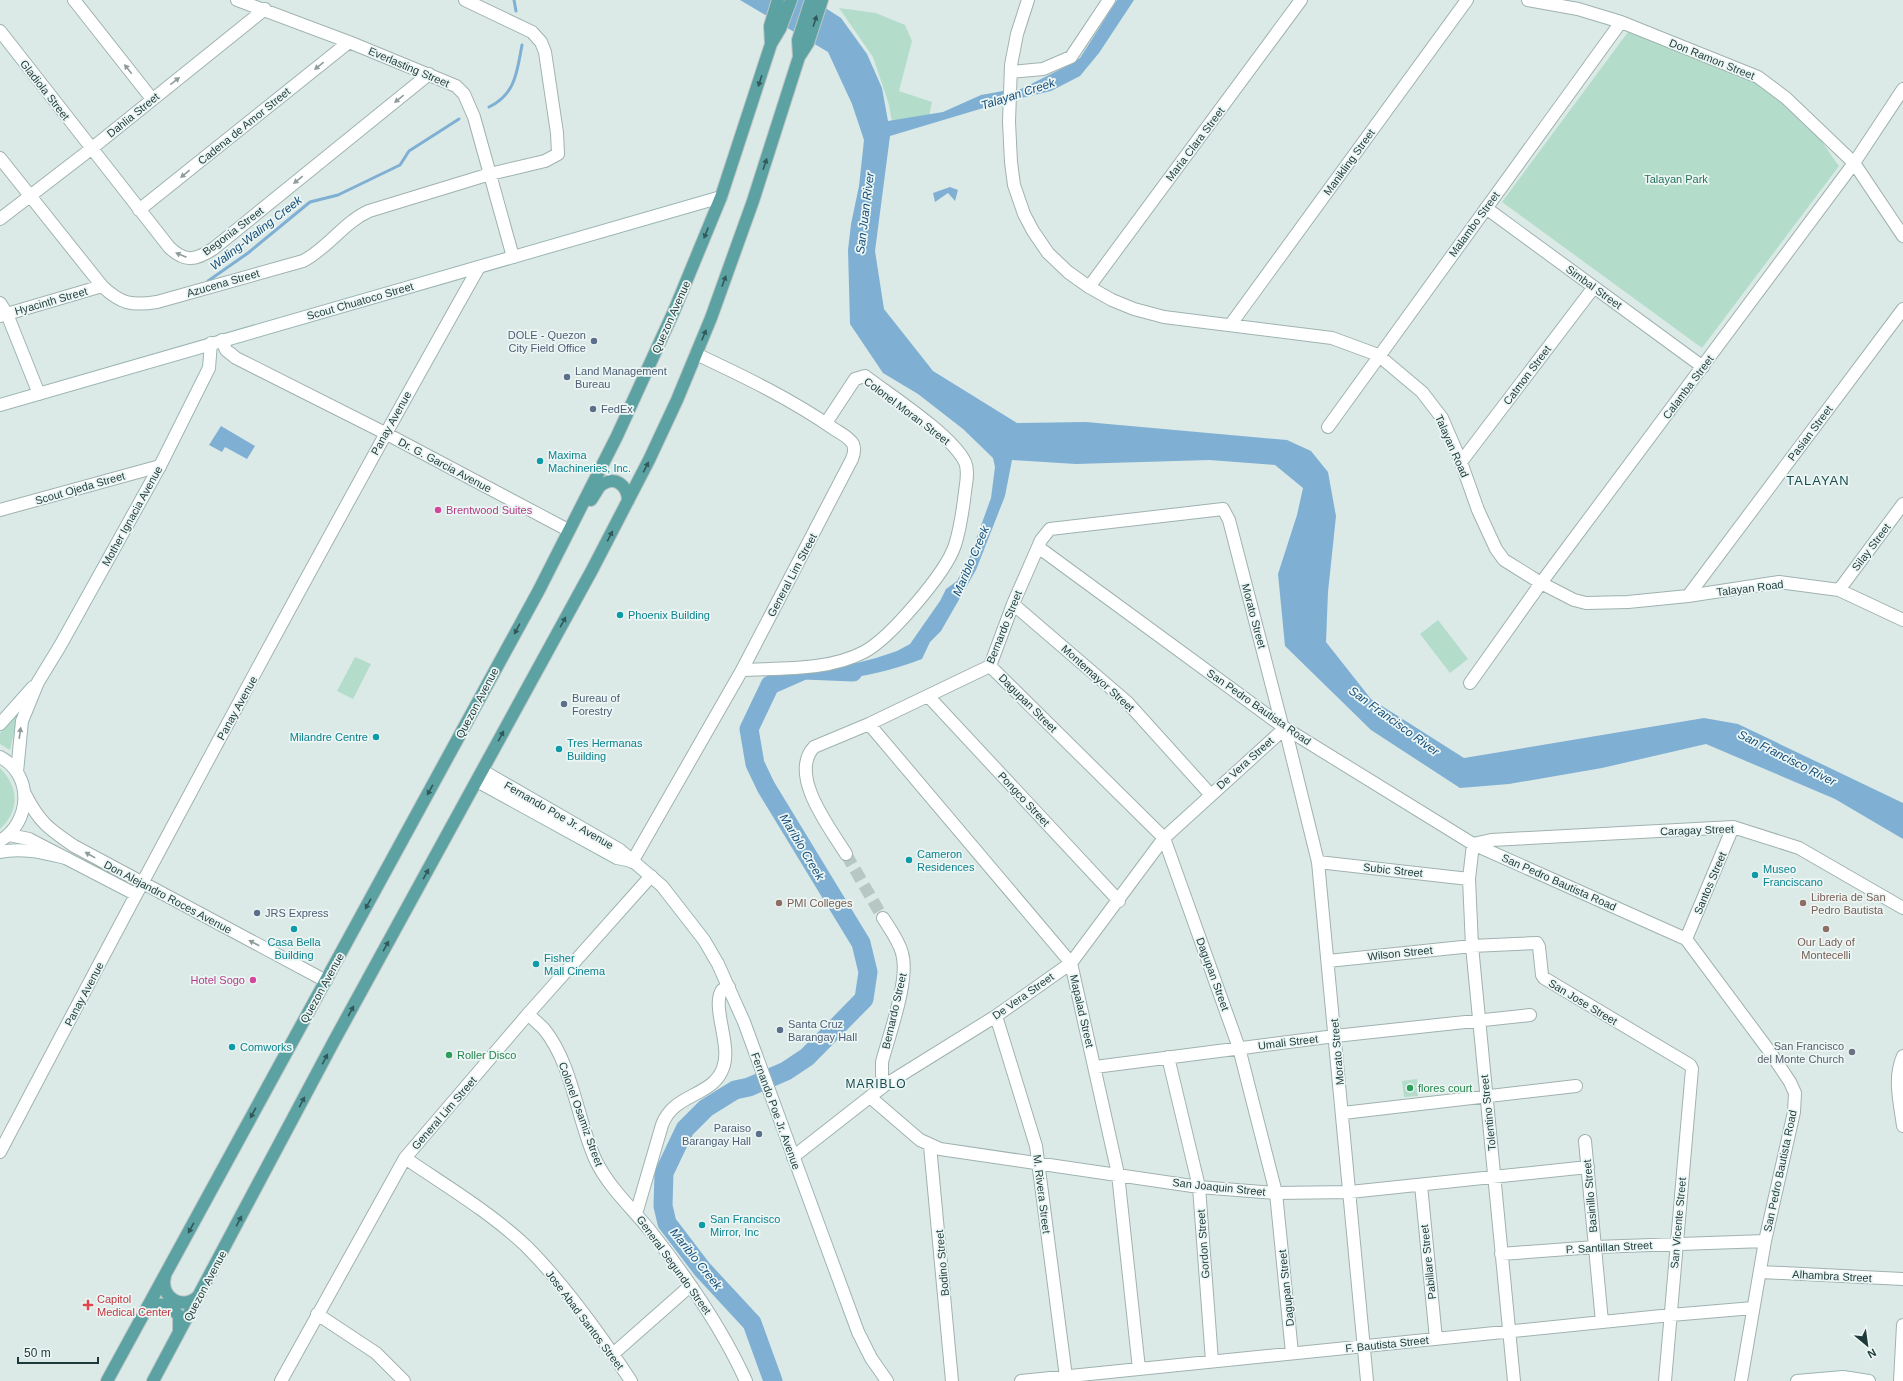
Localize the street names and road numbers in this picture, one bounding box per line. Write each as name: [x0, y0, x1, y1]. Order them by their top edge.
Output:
street label: Don Ramon Street: [1668, 36, 1756, 82]
street label: Everlasting Street: [367, 45, 451, 89]
street label: Gladiola Street: [18, 58, 72, 122]
street label: Cadena de Amor Street: [196, 85, 292, 167]
street label: Dahlia Street: [105, 90, 161, 140]
street label: Maria Clara Street: [1163, 105, 1227, 183]
street label: Manikling Street: [1321, 127, 1377, 197]
street label: Malambo Street: [1446, 189, 1502, 259]
street label: Begonia Street: [200, 204, 266, 258]
street label: Simbal Street: [1564, 263, 1624, 311]
street label: Azucena Street: [185, 267, 261, 299]
street label: Quezon Avenue: [650, 279, 692, 355]
street label: Scout Chuatoco Street: [305, 280, 415, 322]
street label: Hyacinth Street: [13, 285, 89, 317]
street label: Catmon Street: [1501, 343, 1553, 407]
street label: Calamba Street: [1660, 353, 1716, 421]
street label: Colonel Moran Street: [862, 375, 952, 447]
street label: Panay Avenue: [369, 389, 413, 457]
street label: Pasian Street: [1785, 403, 1835, 463]
street label: Talayan Road: [1433, 413, 1471, 479]
street label: Dr. G. Garcia Avenue: [396, 435, 494, 495]
street label: Mother Ignacia Avenue: [100, 464, 164, 568]
street label: Scout Ojeda Street: [34, 469, 126, 507]
street label: Silay Street: [1849, 521, 1893, 573]
street label: General Lim Street: [765, 531, 819, 619]
street label: Talayan Road: [1716, 578, 1784, 598]
street label: Morato Street: [1240, 582, 1268, 650]
street label: Bernardo Street: [984, 589, 1024, 665]
street label: Montemayor Street: [1059, 642, 1137, 714]
street label: Quezon Avenue: [453, 666, 501, 740]
street label: San Pedro Bautista Road: [1205, 666, 1313, 748]
street label: Dagupan Street: [997, 672, 1059, 734]
street label: Panay Avenue: [215, 674, 259, 742]
street label: De Vera Street: [1214, 734, 1276, 792]
street label: Pongco Street: [996, 769, 1052, 829]
street label: Fernando Poe Jr. Avenue: [502, 779, 616, 851]
street label: Caragay Street: [1660, 823, 1734, 837]
street label: Santos Street: [1691, 850, 1729, 916]
street label: San Pedro Bautista Road: [1500, 851, 1618, 913]
street label: Don Alejandro Roces Avenue: [102, 858, 234, 936]
street label: Subic Street: [1363, 861, 1423, 879]
street label: Dagupan Street: [1194, 936, 1232, 1012]
street label: Wilson Street: [1367, 944, 1433, 962]
street label: Quezon Avenue: [298, 951, 346, 1025]
street label: Panay Avenue: [62, 960, 106, 1028]
street label: De Vera Street: [990, 970, 1056, 1022]
street label: Bernardo Street: [879, 972, 909, 1050]
street label: Mapalad Street: [1068, 973, 1096, 1049]
street label: San Jose Street: [1546, 977, 1620, 1027]
street label: Morato Street: [1328, 1018, 1346, 1086]
street label: Umali Street: [1257, 1032, 1319, 1052]
street label: Fernando Poe Jr. Avenue: [749, 1051, 803, 1171]
street label: Colonel Osamiz Street: [557, 1060, 605, 1168]
street label: General Lim Street: [409, 1074, 479, 1152]
street label: Tolentino Street: [1478, 1074, 1498, 1152]
street label: San Pedro Bautista Road: [1761, 1109, 1799, 1233]
street label: M. Rivera Street: [1031, 1154, 1053, 1234]
street label: Basinillo Street: [1581, 1159, 1599, 1233]
street label: San Joaquin Street: [1172, 1176, 1266, 1198]
street label: San Vicente Street: [1668, 1177, 1688, 1269]
street label: Gordon Street: [1195, 1209, 1211, 1279]
street label: General Segundo Street: [634, 1213, 714, 1317]
street label: Pabillare Street: [1418, 1224, 1438, 1300]
street label: Bodino Street: [933, 1229, 951, 1297]
street label: P. Santillan Street: [1565, 1239, 1653, 1255]
street label: Quezon Avenue: [181, 1249, 229, 1323]
street label: Dagupan Street: [1276, 1249, 1296, 1327]
street label: Jose Abad Santos Street: [544, 1268, 626, 1372]
street label: Alhambra Street: [1792, 1268, 1872, 1284]
street label: F. Bautista Street: [1345, 1334, 1429, 1354]

